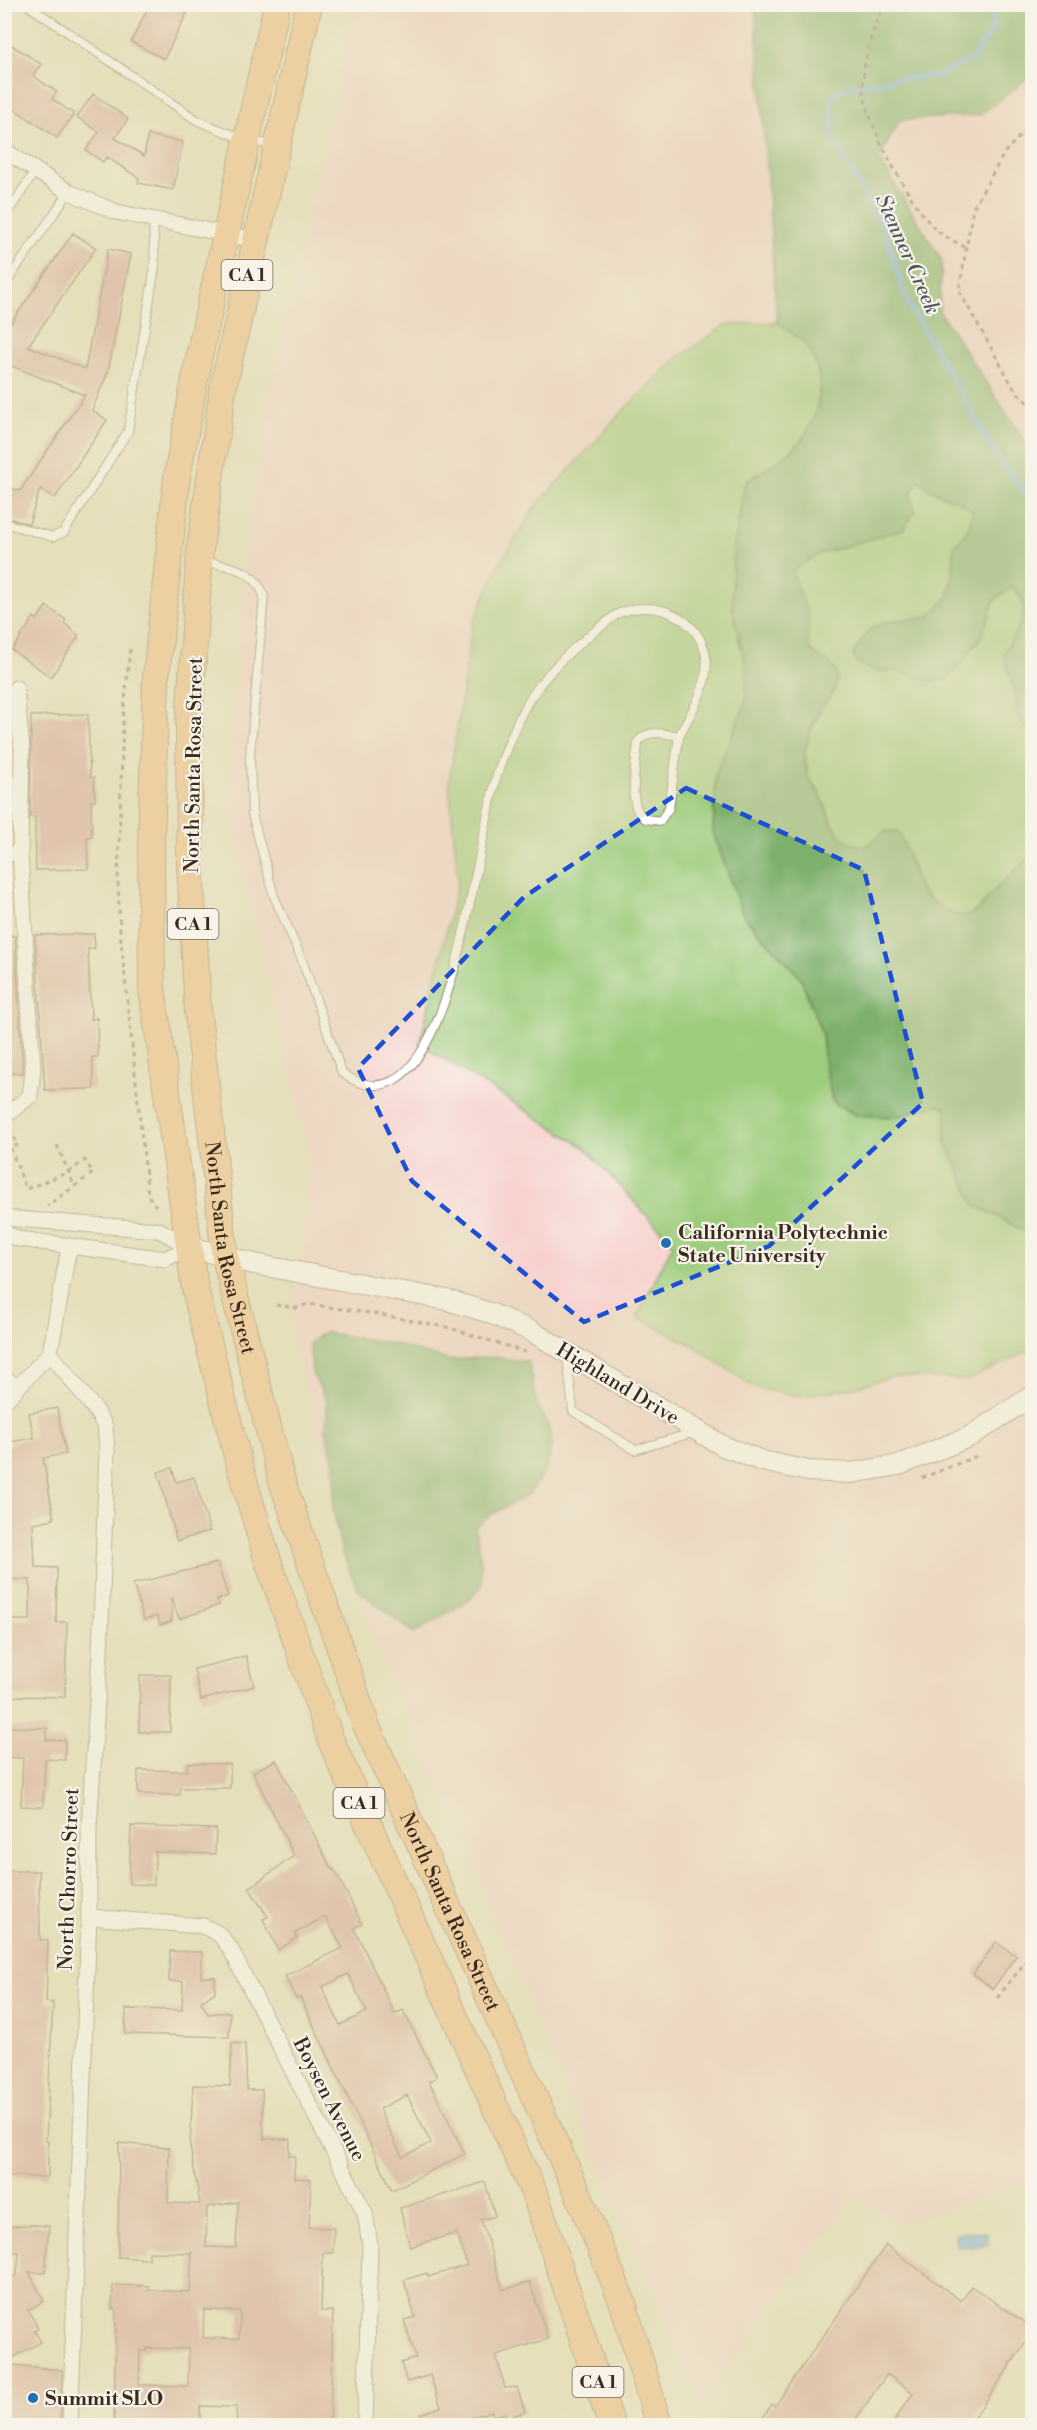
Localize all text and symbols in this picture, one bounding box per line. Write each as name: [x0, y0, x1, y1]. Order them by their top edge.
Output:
water label: Stenner Creek: [869, 190, 945, 319]
road number: CA 1: [222, 260, 272, 290]
street label: North Santa Rosa Street: [180, 657, 209, 873]
road number: CA 1: [168, 909, 218, 939]
street label: North Santa Rosa Street: [198, 1140, 260, 1357]
place label: California Polytechnic State University: [678, 1221, 888, 1269]
marker: California Polytechnic State University: [659, 1236, 673, 1250]
street label: Highland Drive: [551, 1338, 683, 1431]
street label: North Chorro Street: [54, 1787, 85, 1971]
road number: CA 1: [334, 1788, 385, 1818]
street label: North Santa Rosa Street: [393, 1808, 505, 2016]
street label: Boysen Avenue: [286, 2033, 371, 2166]
road number: CA 1: [572, 2367, 624, 2397]
place label: Summit SLO: [45, 2387, 163, 2412]
marker: Summit SLO: [26, 2391, 40, 2405]

